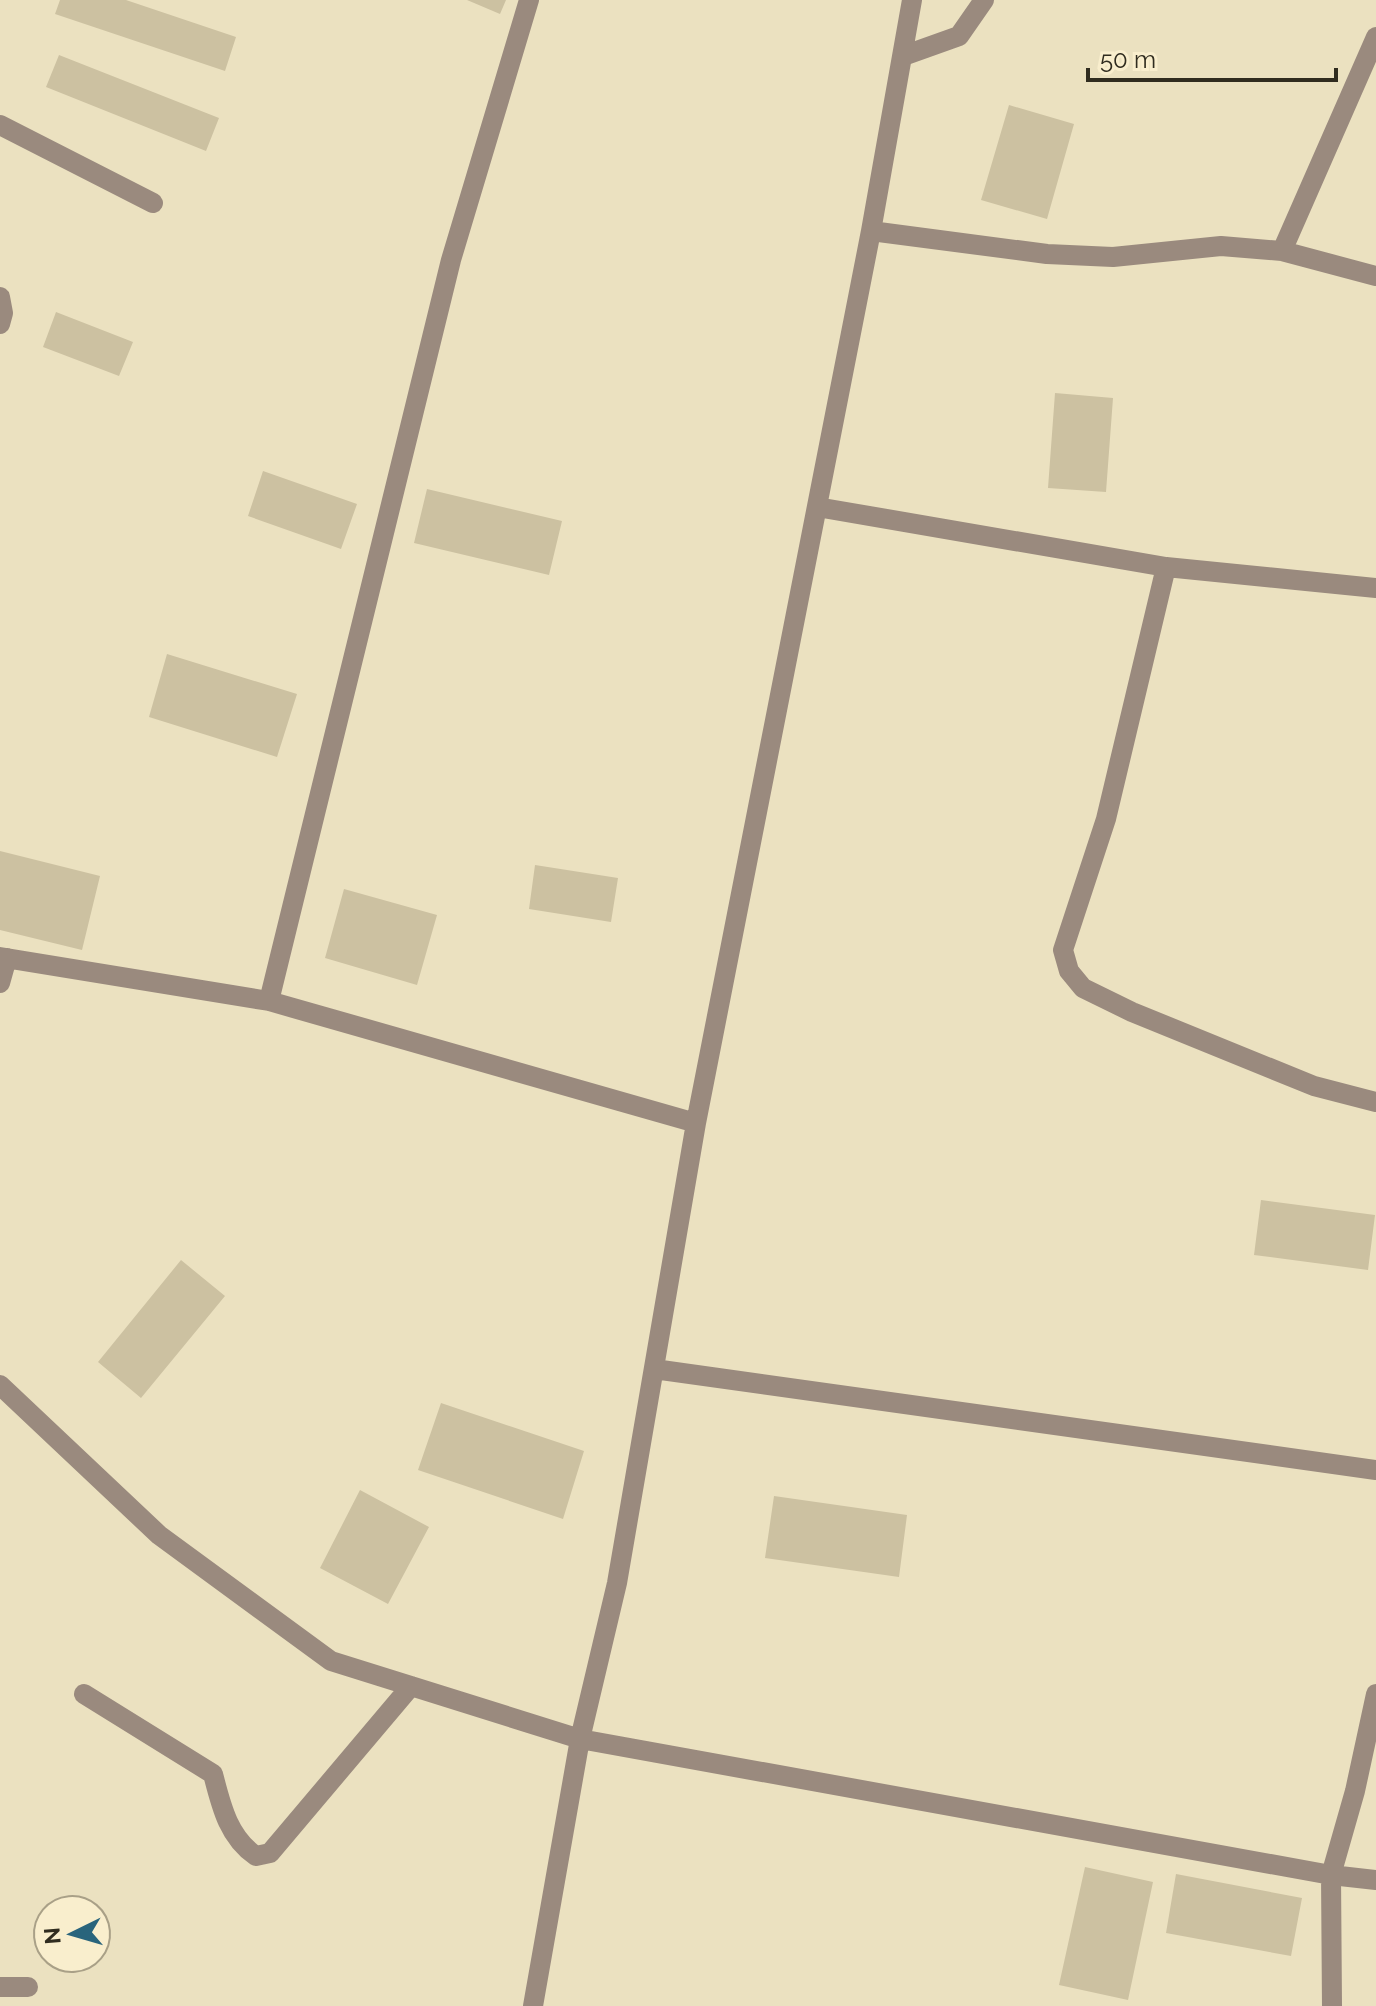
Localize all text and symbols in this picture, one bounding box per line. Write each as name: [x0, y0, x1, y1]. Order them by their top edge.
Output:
scale bar: [1088, 32, 1336, 82]
text: 50 m: [1100, 45, 1156, 74]
north arrow: [32, 1894, 112, 1974]
text: N: [38, 1926, 66, 1945]

